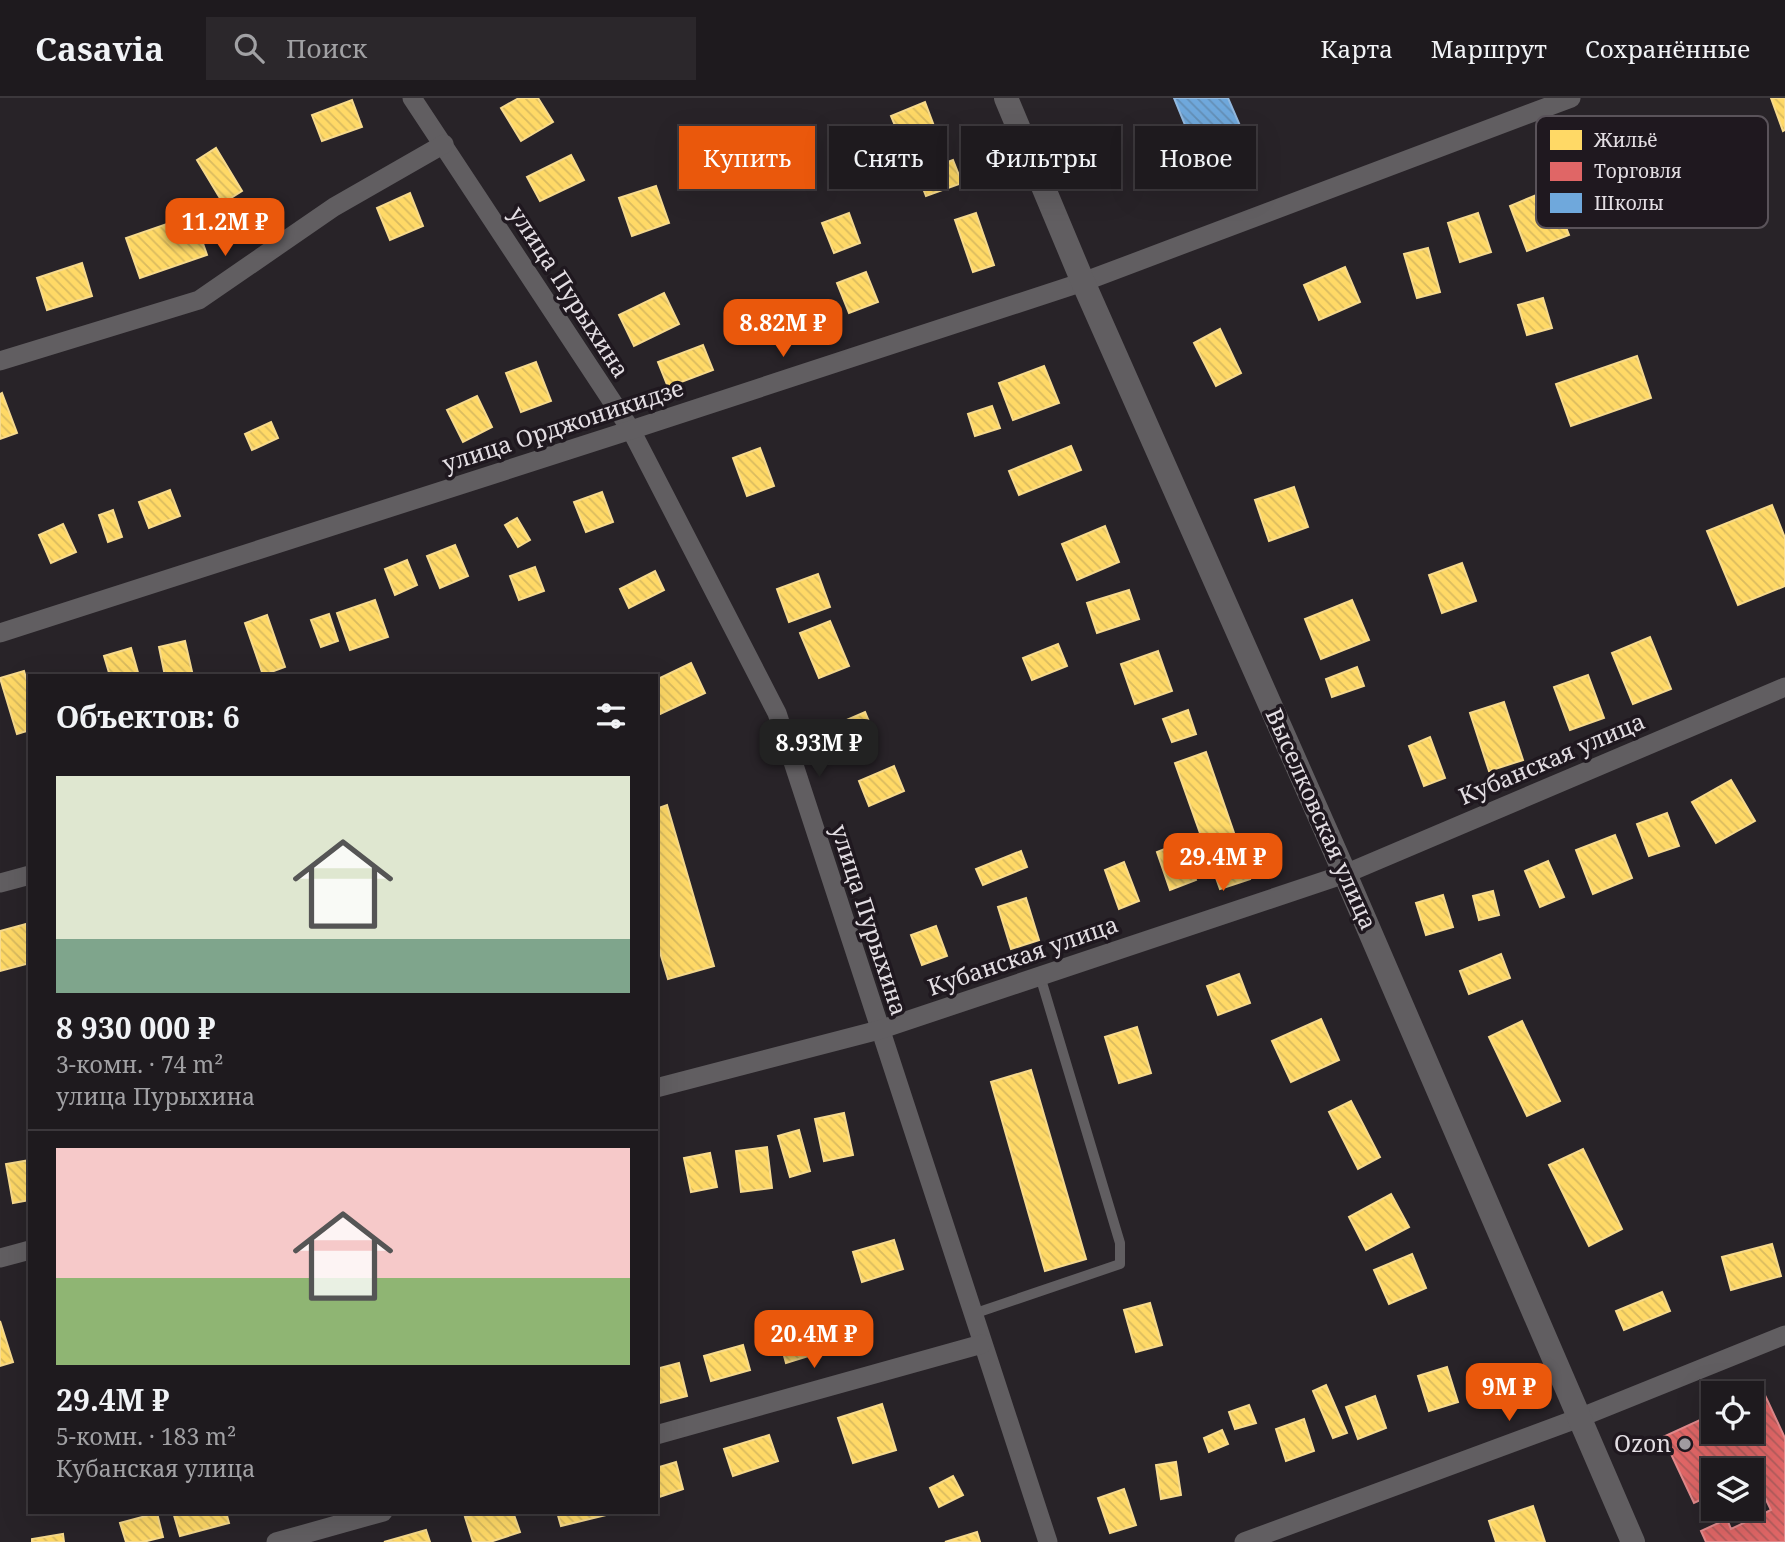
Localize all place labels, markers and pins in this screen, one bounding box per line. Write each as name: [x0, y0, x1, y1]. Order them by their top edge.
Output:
pin: 11.2M ₽: [160, 198, 290, 258]
pin: 8.82M ₽: [718, 300, 848, 359]
pin: 8.93M ₽: [754, 720, 884, 779]
pin: 29.4M ₽: [1158, 834, 1288, 893]
pin: 20.4M ₽: [749, 1310, 879, 1370]
pin: 9M ₽: [1468, 1364, 1550, 1423]
place label: Ozon: [1614, 1427, 1671, 1459]
marker: Ozon: [1677, 1436, 1693, 1452]

